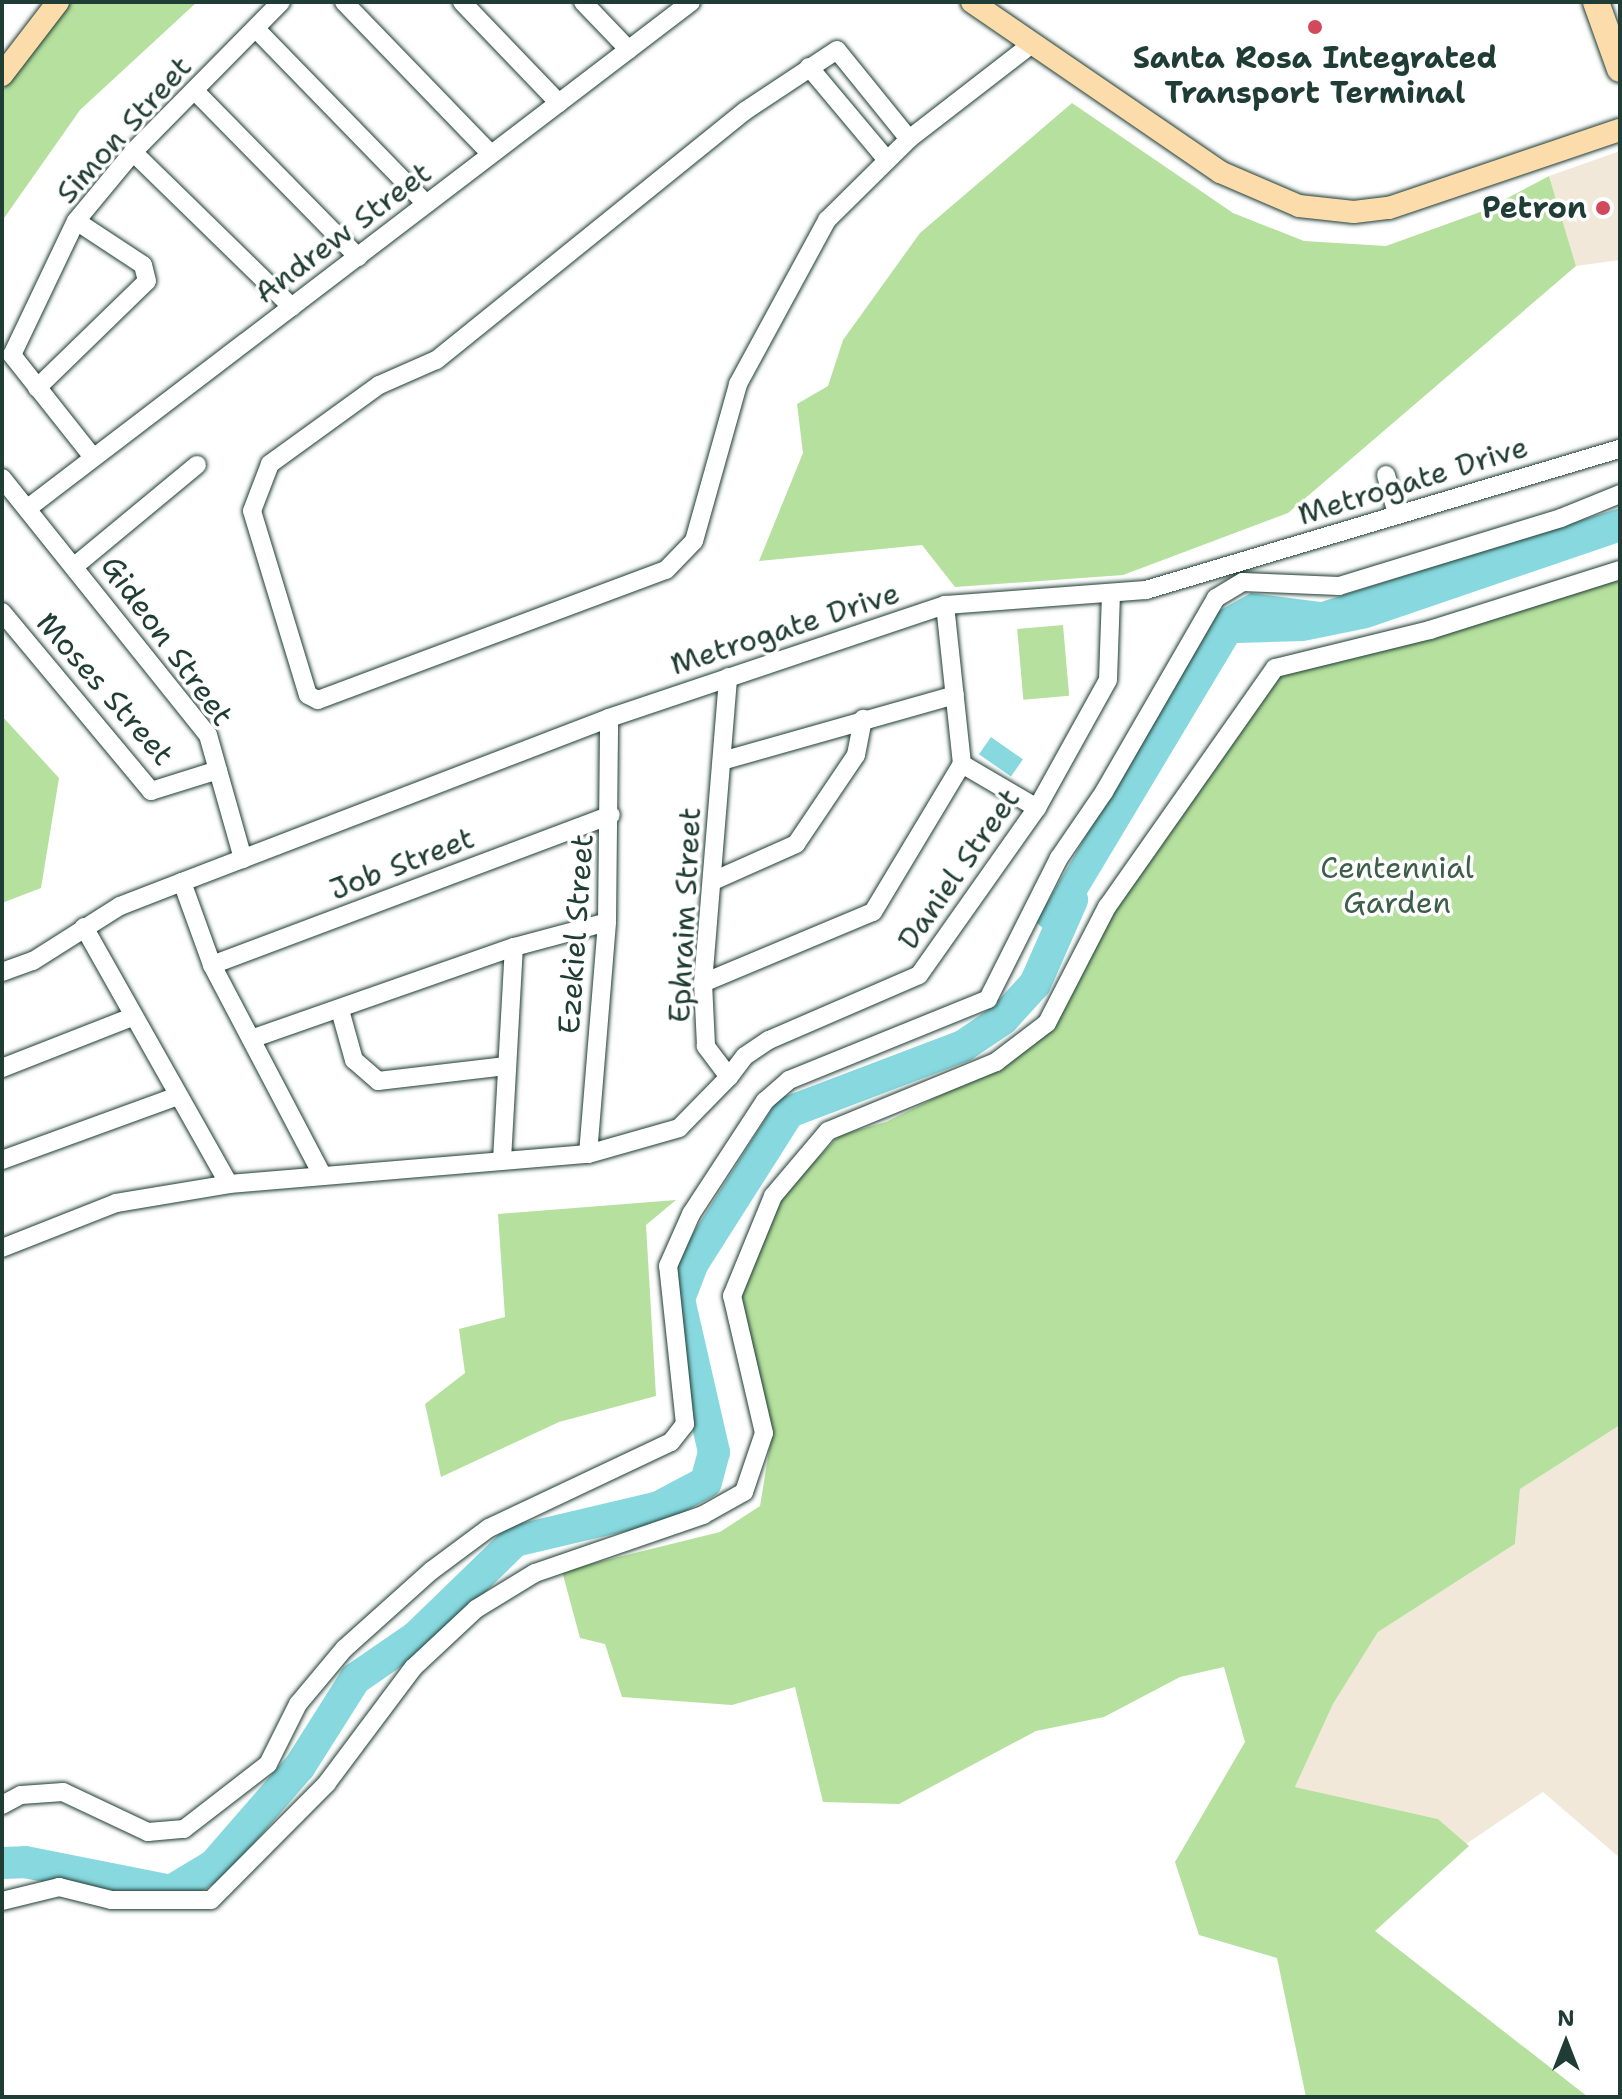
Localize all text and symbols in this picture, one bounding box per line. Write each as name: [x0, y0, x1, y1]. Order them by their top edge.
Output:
marker: Santa Rosa Integrated Transport Terminal: [1306, 18, 1324, 36]
place label: Santa Rosa Integrated Transport Terminal: [1133, 40, 1497, 110]
street label: Simon Street: [49, 49, 199, 211]
street label: Andrew Street: [247, 155, 439, 311]
place label: Petron: [1482, 190, 1587, 226]
marker: Petron: [1594, 199, 1612, 217]
street label: Metrogate Drive: [1294, 429, 1532, 533]
street label: Gideon Street: [93, 549, 241, 733]
street label: Metrogate Drive: [666, 575, 904, 683]
street label: Moses Street: [29, 605, 181, 773]
street label: Daniel Street: [890, 782, 1028, 956]
street label: Ephraim Street: [661, 806, 709, 1024]
street label: Job Street: [325, 820, 479, 908]
street label: Ezekiel Street: [551, 833, 601, 1035]
park label: Centennial Garden: [1320, 850, 1474, 920]
north arrow: [1526, 2003, 1606, 2083]
text: N: [1557, 2004, 1575, 2033]

